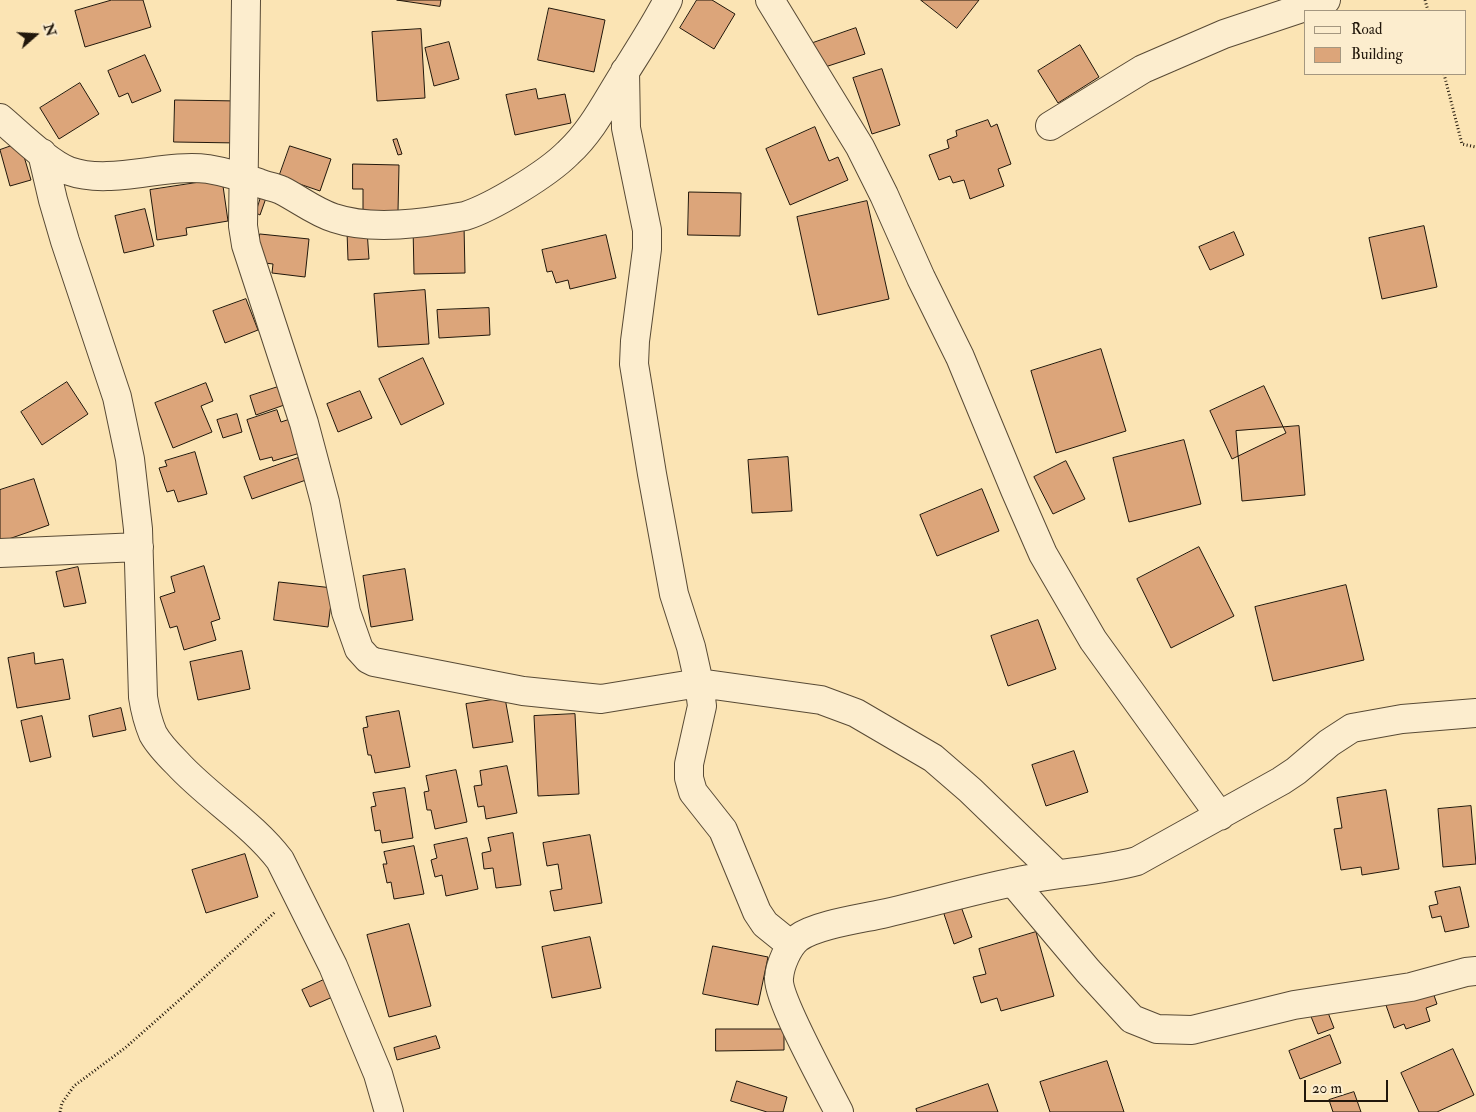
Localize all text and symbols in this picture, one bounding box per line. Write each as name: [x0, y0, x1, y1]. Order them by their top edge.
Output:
north arrow: [10, 10, 60, 60]
legend: [1304, 10, 1466, 75]
text: Road: [1351, 20, 1382, 39]
text: N: [40, 21, 60, 39]
text: Building: [1351, 45, 1403, 64]
scale bar: [1306, 1070, 1390, 1102]
text: 20 m: [1312, 1079, 1342, 1098]

